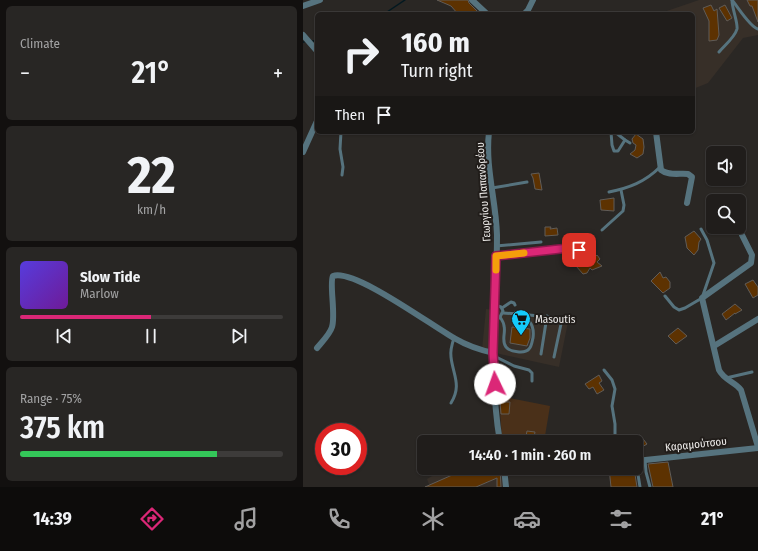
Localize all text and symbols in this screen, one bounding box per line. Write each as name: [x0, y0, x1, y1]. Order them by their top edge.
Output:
text: 160 m: [401, 26, 470, 59]
icon: right: [335, 28, 387, 80]
text: Climate: [20, 36, 60, 51]
text: 21°: [132, 55, 171, 91]
text: −: [20, 60, 30, 87]
text: +: [273, 60, 283, 87]
text: Turn right: [401, 60, 473, 82]
icon: arrive: [373, 104, 395, 126]
text: Then: [335, 106, 365, 124]
street label: Γεωργίου Παπανδρέου: [474, 142, 493, 242]
text: 22: [127, 144, 176, 207]
map controls: [706, 146, 746, 234]
button: sound: [706, 146, 746, 186]
button: search: [706, 194, 746, 234]
text: km/h: [137, 202, 166, 217]
pin: [562, 233, 596, 267]
icon: arrive: [568, 239, 590, 261]
text: Slow Tide: [80, 268, 140, 286]
text: Marlow: [80, 286, 119, 301]
supermarket icon: Masoutis: [510, 308, 532, 336]
place label: Masoutis: [535, 313, 576, 326]
icon: previous: [53, 325, 75, 347]
icon: pause: [140, 325, 162, 347]
icon: next: [228, 325, 250, 347]
position arrow: [474, 363, 516, 405]
text: Range · 75%: [20, 391, 82, 406]
text: 375 km: [20, 410, 105, 446]
speed limit sign: 30: [315, 423, 367, 475]
street label: Καραμούτσου: [665, 435, 728, 454]
text: 14:40 · 1 min · 260 m: [469, 446, 591, 464]
icon: directions: [138, 505, 166, 533]
icon: music: [232, 505, 260, 533]
icon: phone: [325, 505, 353, 533]
icon: climate: [419, 505, 447, 533]
icon: car: [513, 505, 541, 533]
icon: filters: [607, 505, 635, 533]
text: 14:39: [33, 508, 72, 530]
text: 21°: [701, 508, 725, 530]

